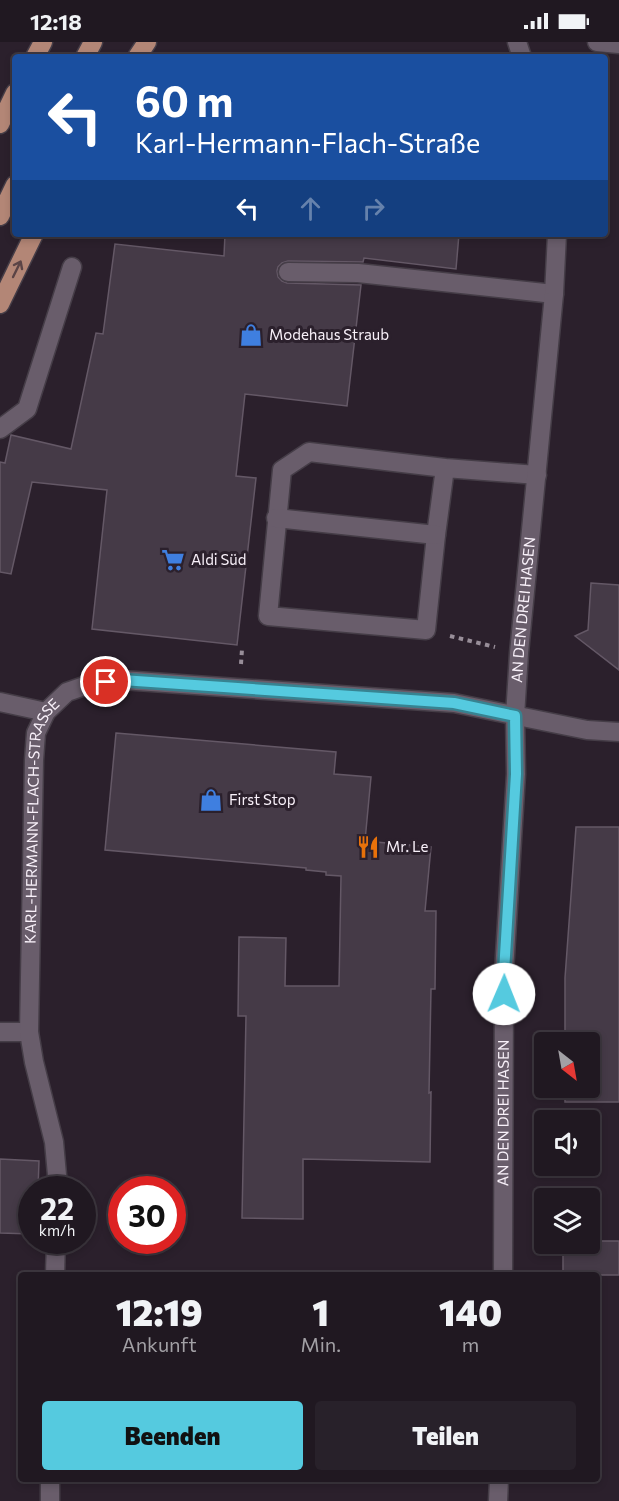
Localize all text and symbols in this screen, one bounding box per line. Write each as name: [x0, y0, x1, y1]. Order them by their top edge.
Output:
text: 12:18: [30, 8, 82, 35]
text: 60 m: [135, 74, 234, 126]
icon: left: [36, 78, 114, 156]
text: Karl-Hermann-Flach-Straße: [135, 126, 480, 159]
icon: left: [231, 192, 264, 225]
icon: ahead: [294, 192, 327, 225]
icon: right: [357, 192, 390, 225]
one-way arrow: [12, 260, 24, 278]
shop icon: Modehaus Straub: [238, 322, 264, 348]
place label: Modehaus Straub: [269, 325, 389, 343]
street label: AN DEN DREI HASEN: [507, 536, 538, 683]
supermarket icon: Aldi Süd: [160, 547, 186, 573]
place label: Aldi Süd: [191, 550, 246, 568]
pin: [80, 656, 131, 707]
icon: arrive: [89, 665, 122, 698]
street label: KARL-HERMANN-FLACH-STRASSE: [21, 694, 63, 944]
shop icon: First Stop: [198, 787, 224, 813]
place label: First Stop: [229, 790, 296, 808]
restaurant icon: Mr. Le: [355, 834, 381, 860]
place label: Mr. Le: [386, 837, 429, 855]
position arrow: [472, 962, 536, 1026]
north arrow: [534, 1032, 600, 1098]
map controls: [534, 1032, 600, 1254]
street label: AN DEN DREI HASEN: [493, 1040, 512, 1186]
button: sound: [534, 1110, 600, 1176]
speed limit sign: 30: [108, 1176, 186, 1254]
button: layers: [534, 1188, 600, 1254]
text: 22: [40, 1189, 74, 1226]
text: km/h: [39, 1221, 75, 1239]
text: 12:19: [116, 1289, 203, 1333]
text: 1: [312, 1289, 329, 1333]
text: 140: [439, 1289, 502, 1333]
text: Ankunft: [122, 1332, 197, 1356]
text: Min.: [301, 1332, 341, 1356]
text: m: [462, 1332, 479, 1356]
button: Beenden: [42, 1401, 303, 1470]
button: Teilen: [315, 1401, 576, 1470]

